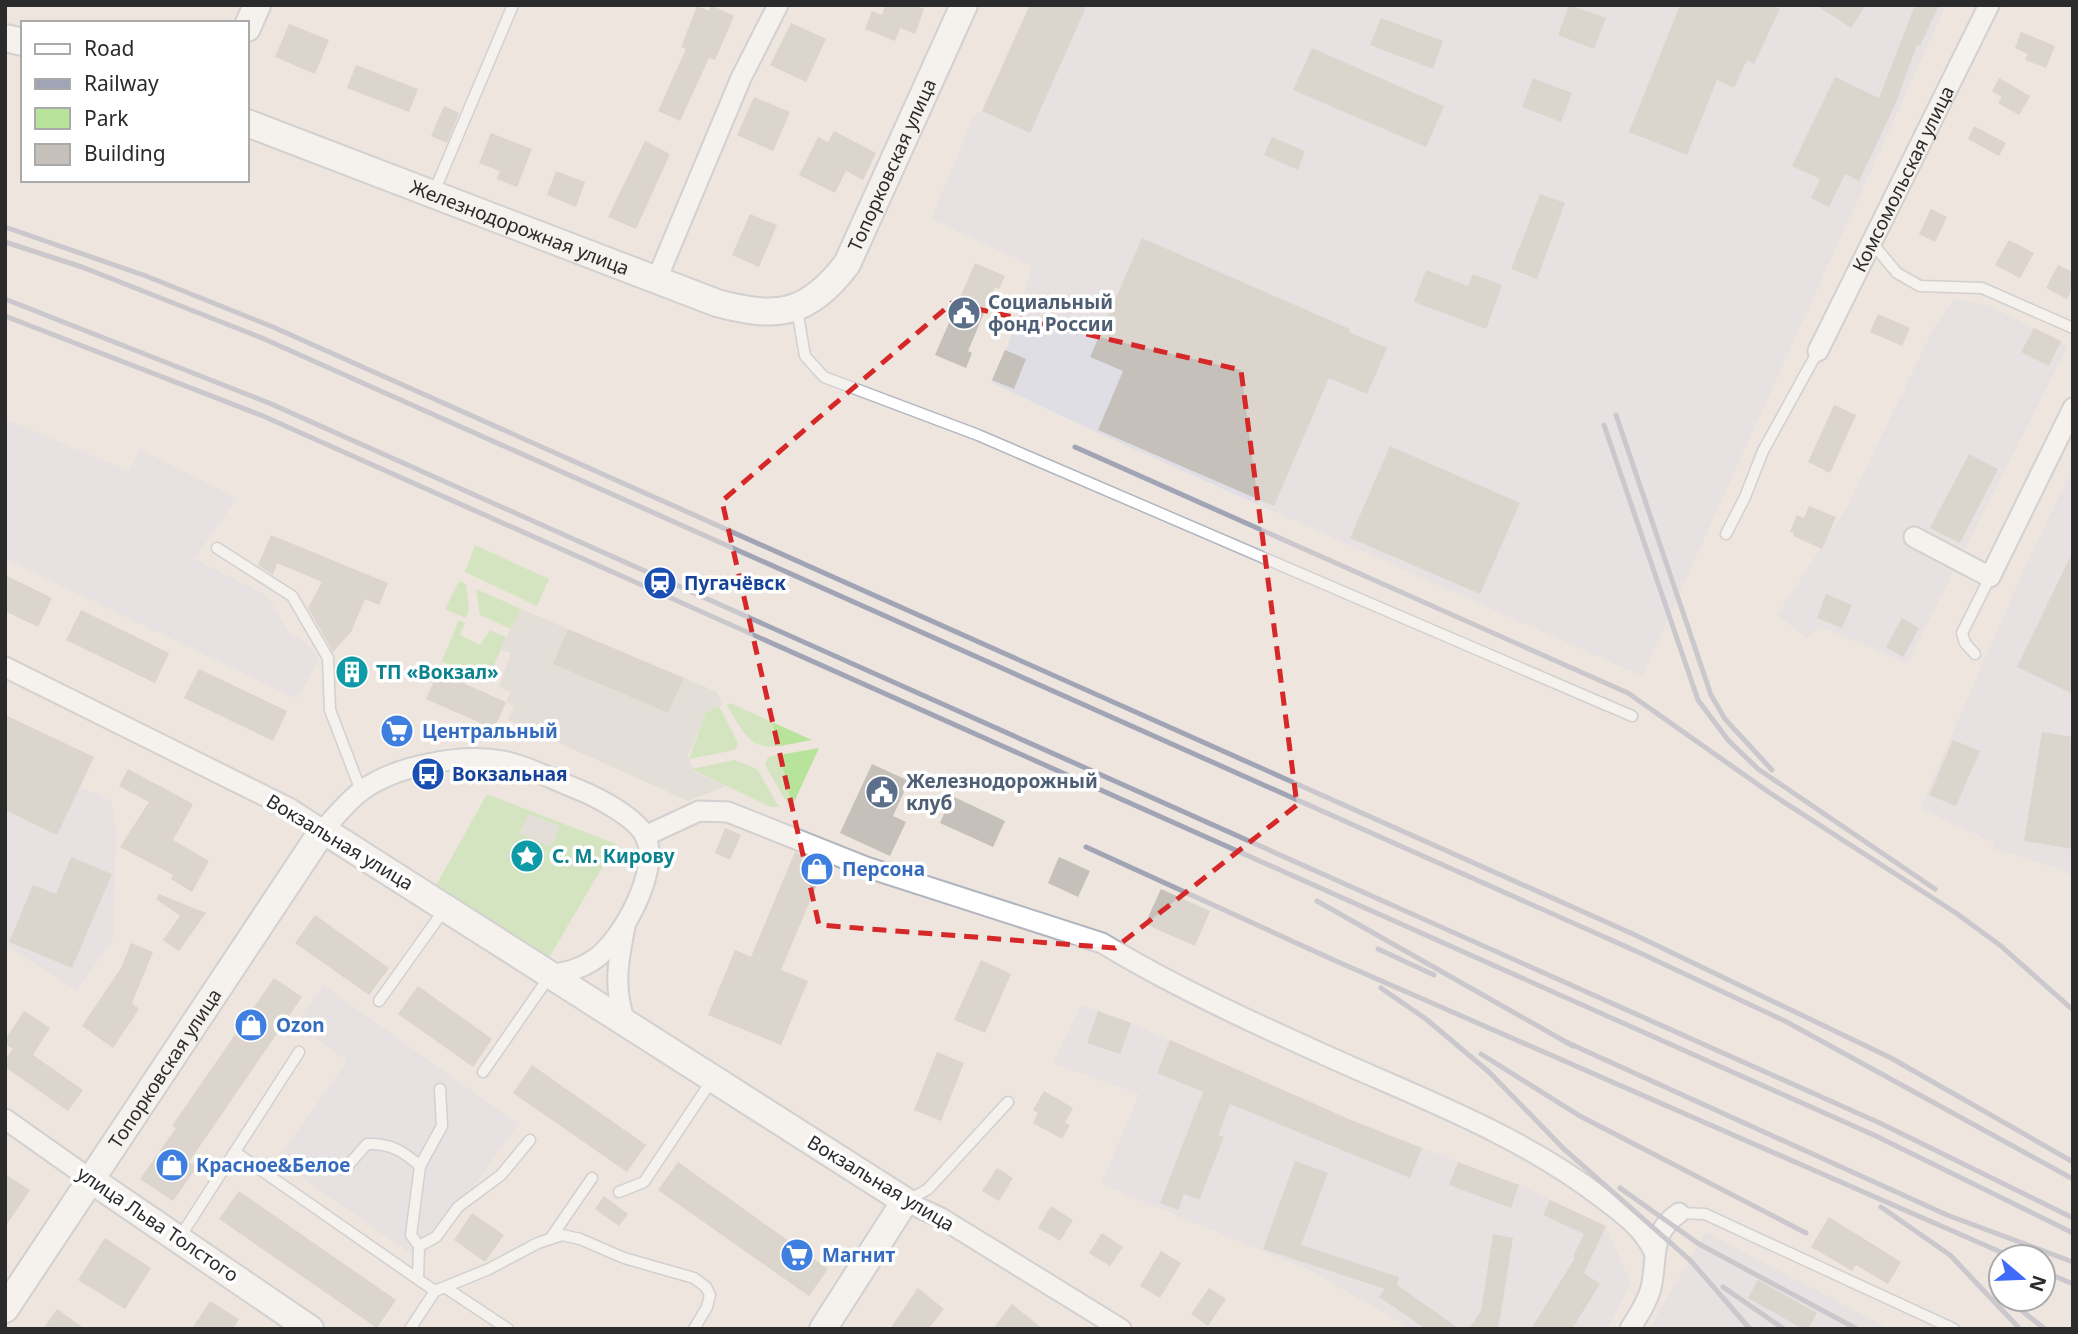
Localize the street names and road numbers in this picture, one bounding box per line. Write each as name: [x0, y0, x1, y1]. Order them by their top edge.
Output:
street label: Топорковская улица: [842, 74, 942, 255]
street label: Комсомольская улица: [1846, 81, 1960, 276]
street label: Железнодорожная улица: [406, 174, 633, 281]
street label: Вокзальная улица: [262, 788, 418, 896]
street label: Топорковская улица: [102, 983, 227, 1153]
street label: Вокзальная улица: [803, 1129, 959, 1237]
street label: улица Льва Толстого: [72, 1160, 244, 1288]

